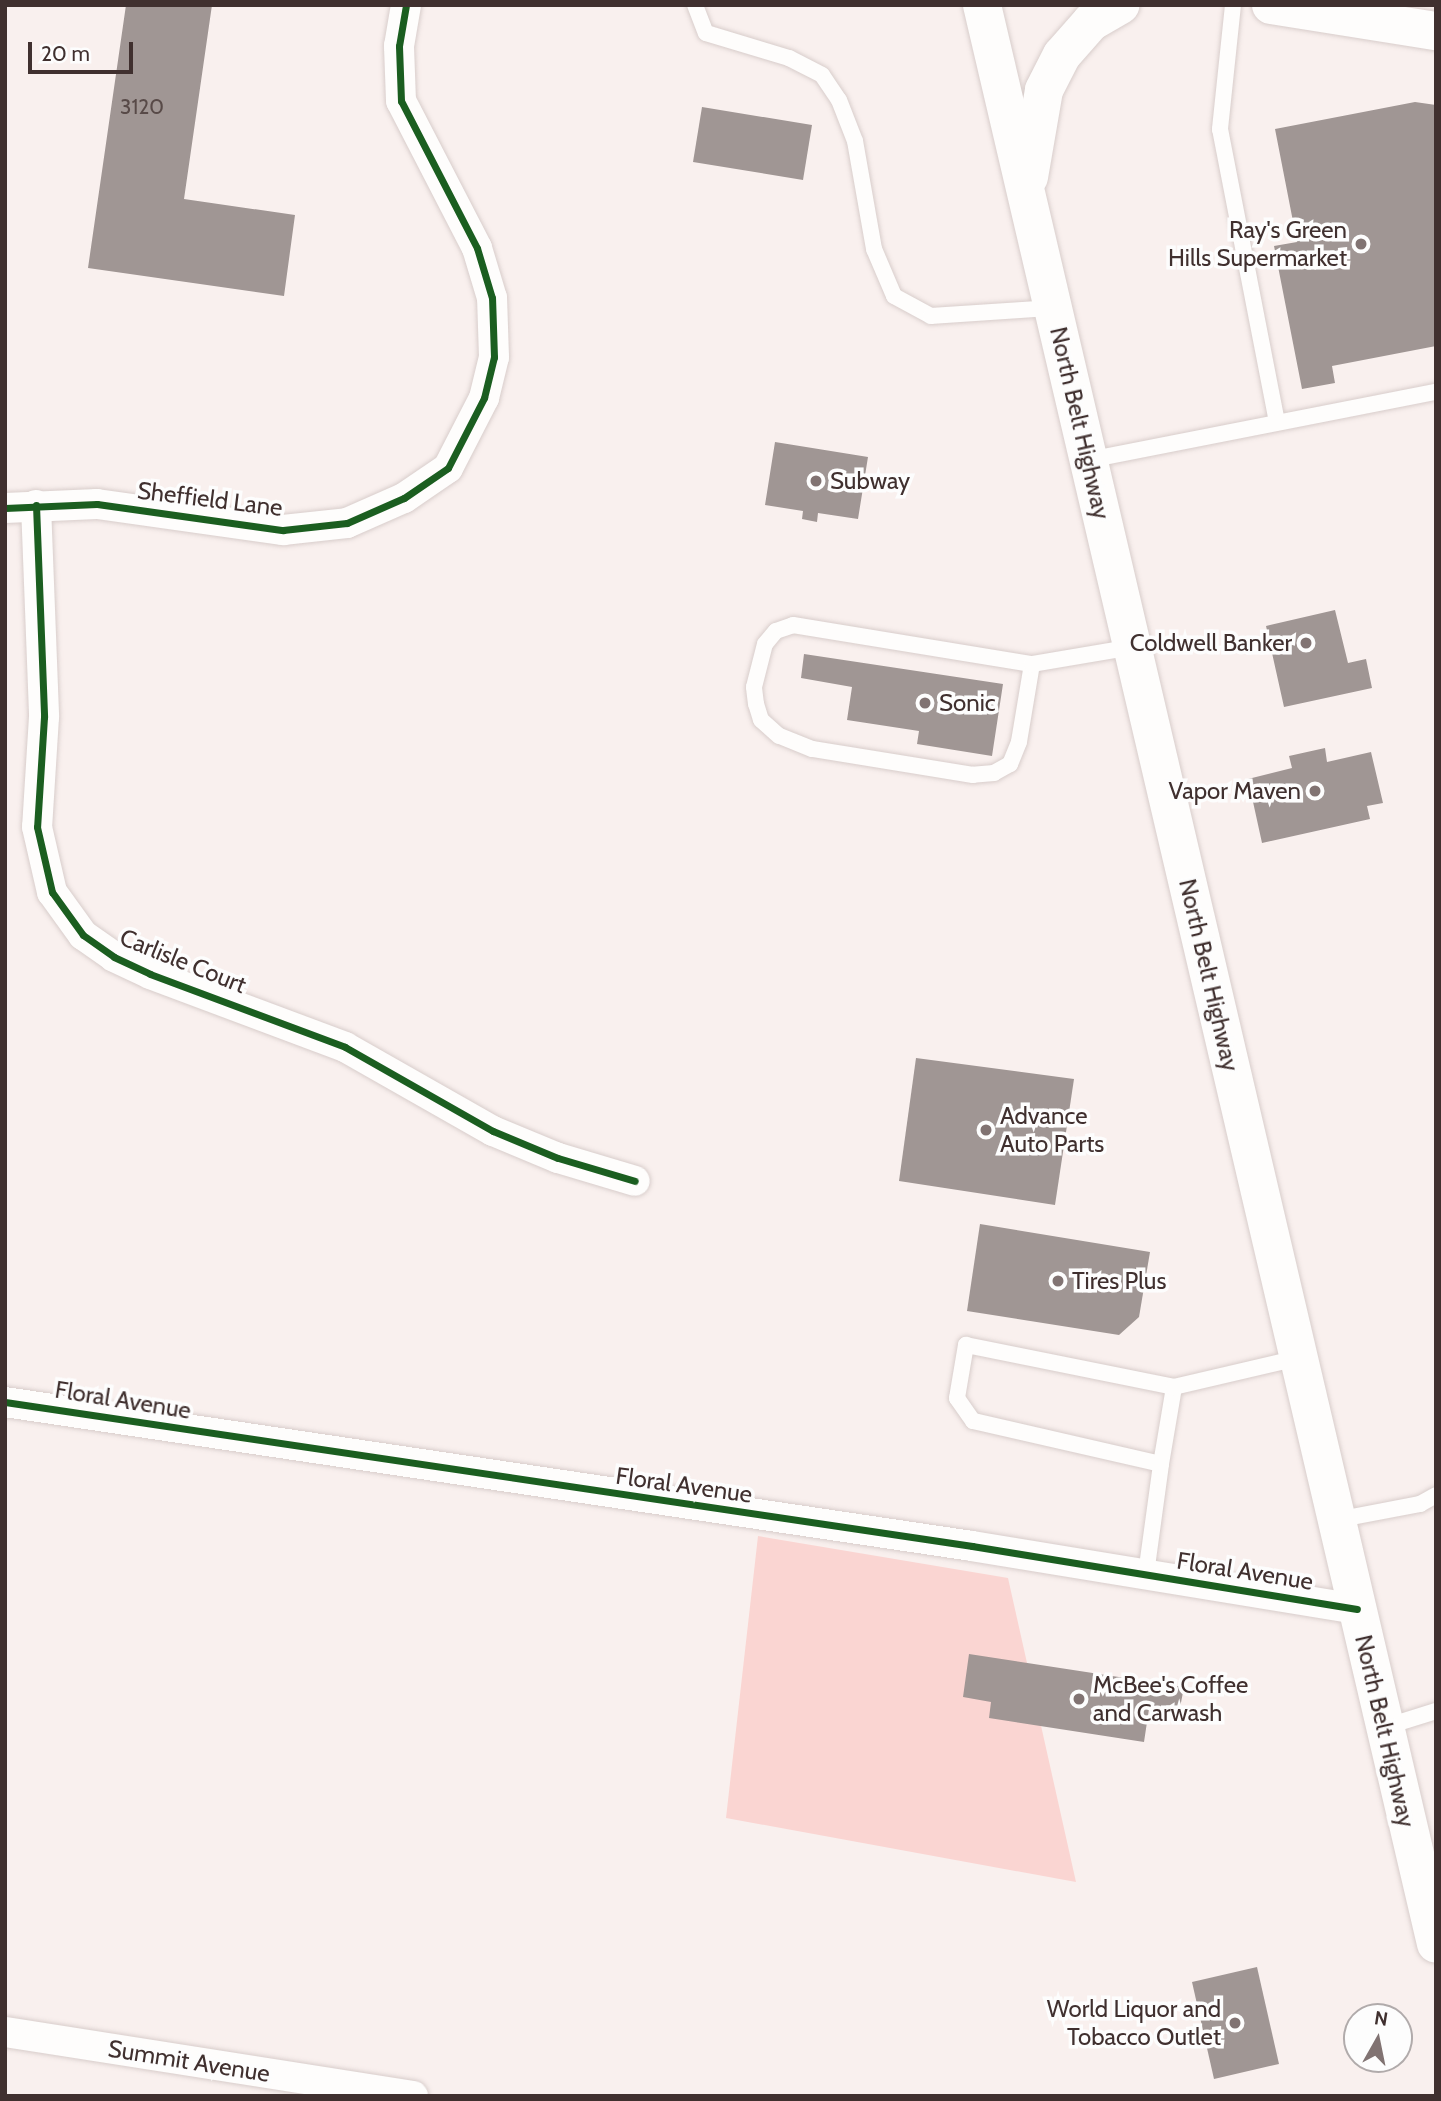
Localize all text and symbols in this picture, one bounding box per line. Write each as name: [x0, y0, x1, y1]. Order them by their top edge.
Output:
scale bar: [32, 28, 136, 72]
text: 20 m: [41, 41, 90, 66]
house number: 3120: [120, 94, 164, 120]
place label: Ray's Green Hills Supermarket: [1168, 216, 1347, 272]
marker: Ray's Green Hills Supermarket: [1353, 236, 1369, 252]
street label: North Belt Highway: [1044, 324, 1116, 522]
place label: Subway: [830, 467, 910, 495]
marker: Subway: [808, 473, 824, 489]
street label: Sheffield Lane: [136, 476, 284, 522]
place label: Coldwell Banker: [1130, 629, 1292, 657]
marker: Coldwell Banker: [1298, 635, 1314, 651]
place label: Sonic: [939, 689, 996, 717]
marker: Sonic: [917, 695, 933, 711]
place label: Vapor Maven: [1169, 777, 1301, 805]
marker: Vapor Maven: [1307, 783, 1323, 799]
street label: North Belt Highway: [1173, 876, 1245, 1074]
street label: Carlisle Court: [116, 923, 250, 999]
place label: Advance Auto Parts: [1000, 1102, 1104, 1158]
marker: Advance Auto Parts: [978, 1122, 994, 1138]
place label: Tires Plus: [1072, 1267, 1166, 1295]
marker: Tires Plus: [1050, 1273, 1066, 1289]
street label: Floral Avenue: [53, 1375, 193, 1425]
street label: Floral Avenue: [614, 1461, 754, 1509]
street label: Floral Avenue: [1175, 1546, 1315, 1596]
street label: North Belt Highway: [1349, 1632, 1421, 1830]
place label: McBee's Coffee and Carwash: [1093, 1671, 1248, 1727]
marker: McBee's Coffee and Carwash: [1071, 1691, 1087, 1707]
place label: World Liquor and Tobacco Outlet: [1047, 1995, 1221, 2051]
north arrow: [1343, 2003, 1413, 2073]
text: N: [1373, 2006, 1389, 2031]
marker: World Liquor and Tobacco Outlet: [1227, 2015, 1243, 2031]
street label: Summit Avenue: [106, 2034, 272, 2088]

